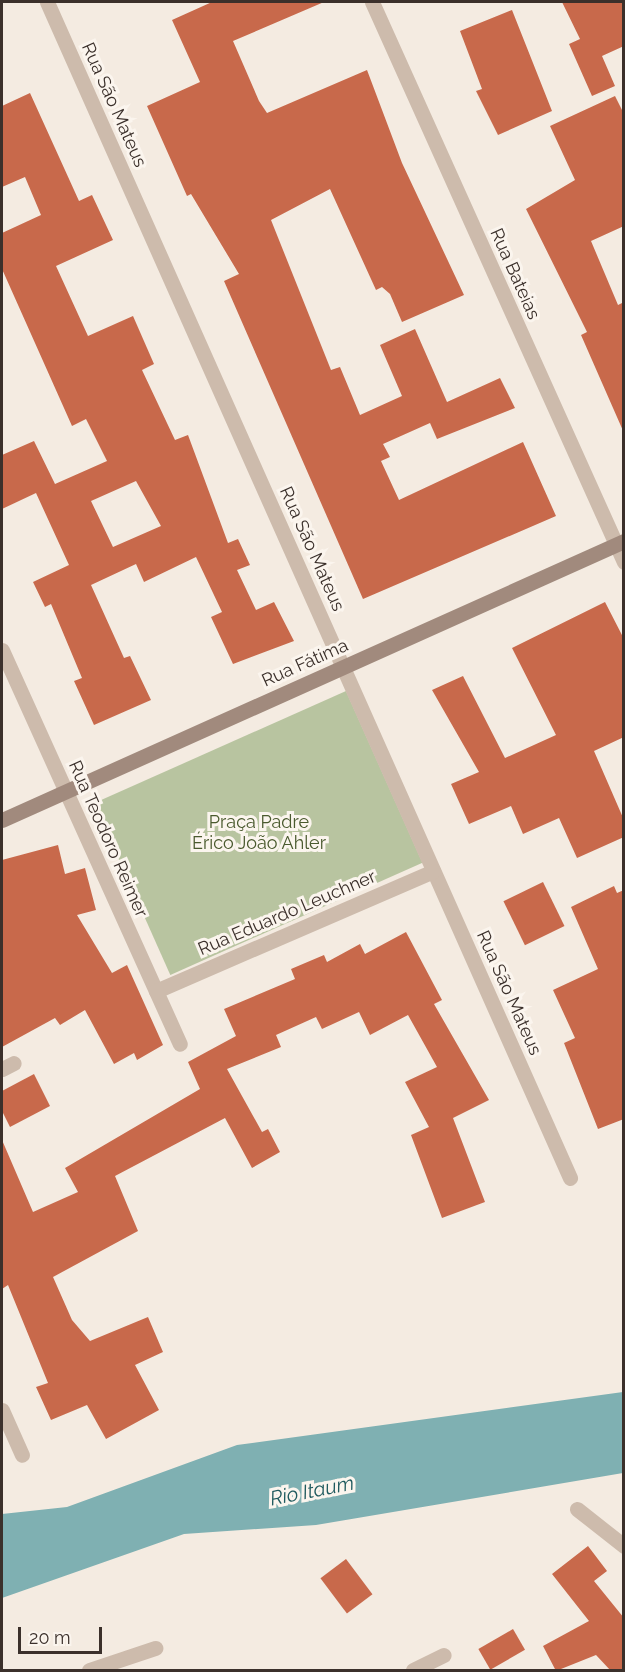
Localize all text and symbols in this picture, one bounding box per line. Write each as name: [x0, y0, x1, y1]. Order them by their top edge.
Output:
street label: Rua São Mateus: [77, 39, 151, 171]
street label: Rua Bateias: [485, 225, 545, 323]
street label: Rua São Mateus: [275, 483, 349, 615]
street label: Rua Fátima: [259, 634, 351, 692]
street label: Rua Teodoro Reimer: [64, 757, 152, 921]
park label: Praça Padre Érico João Ahler: [192, 812, 326, 854]
street label: Rua Eduardo Leuchner: [195, 866, 379, 960]
street label: Rua São Mateus: [472, 927, 546, 1059]
water label: Rio Itaum: [268, 1471, 356, 1511]
scale bar: [21, 1615, 105, 1653]
text: 20 m: [29, 1627, 71, 1648]

